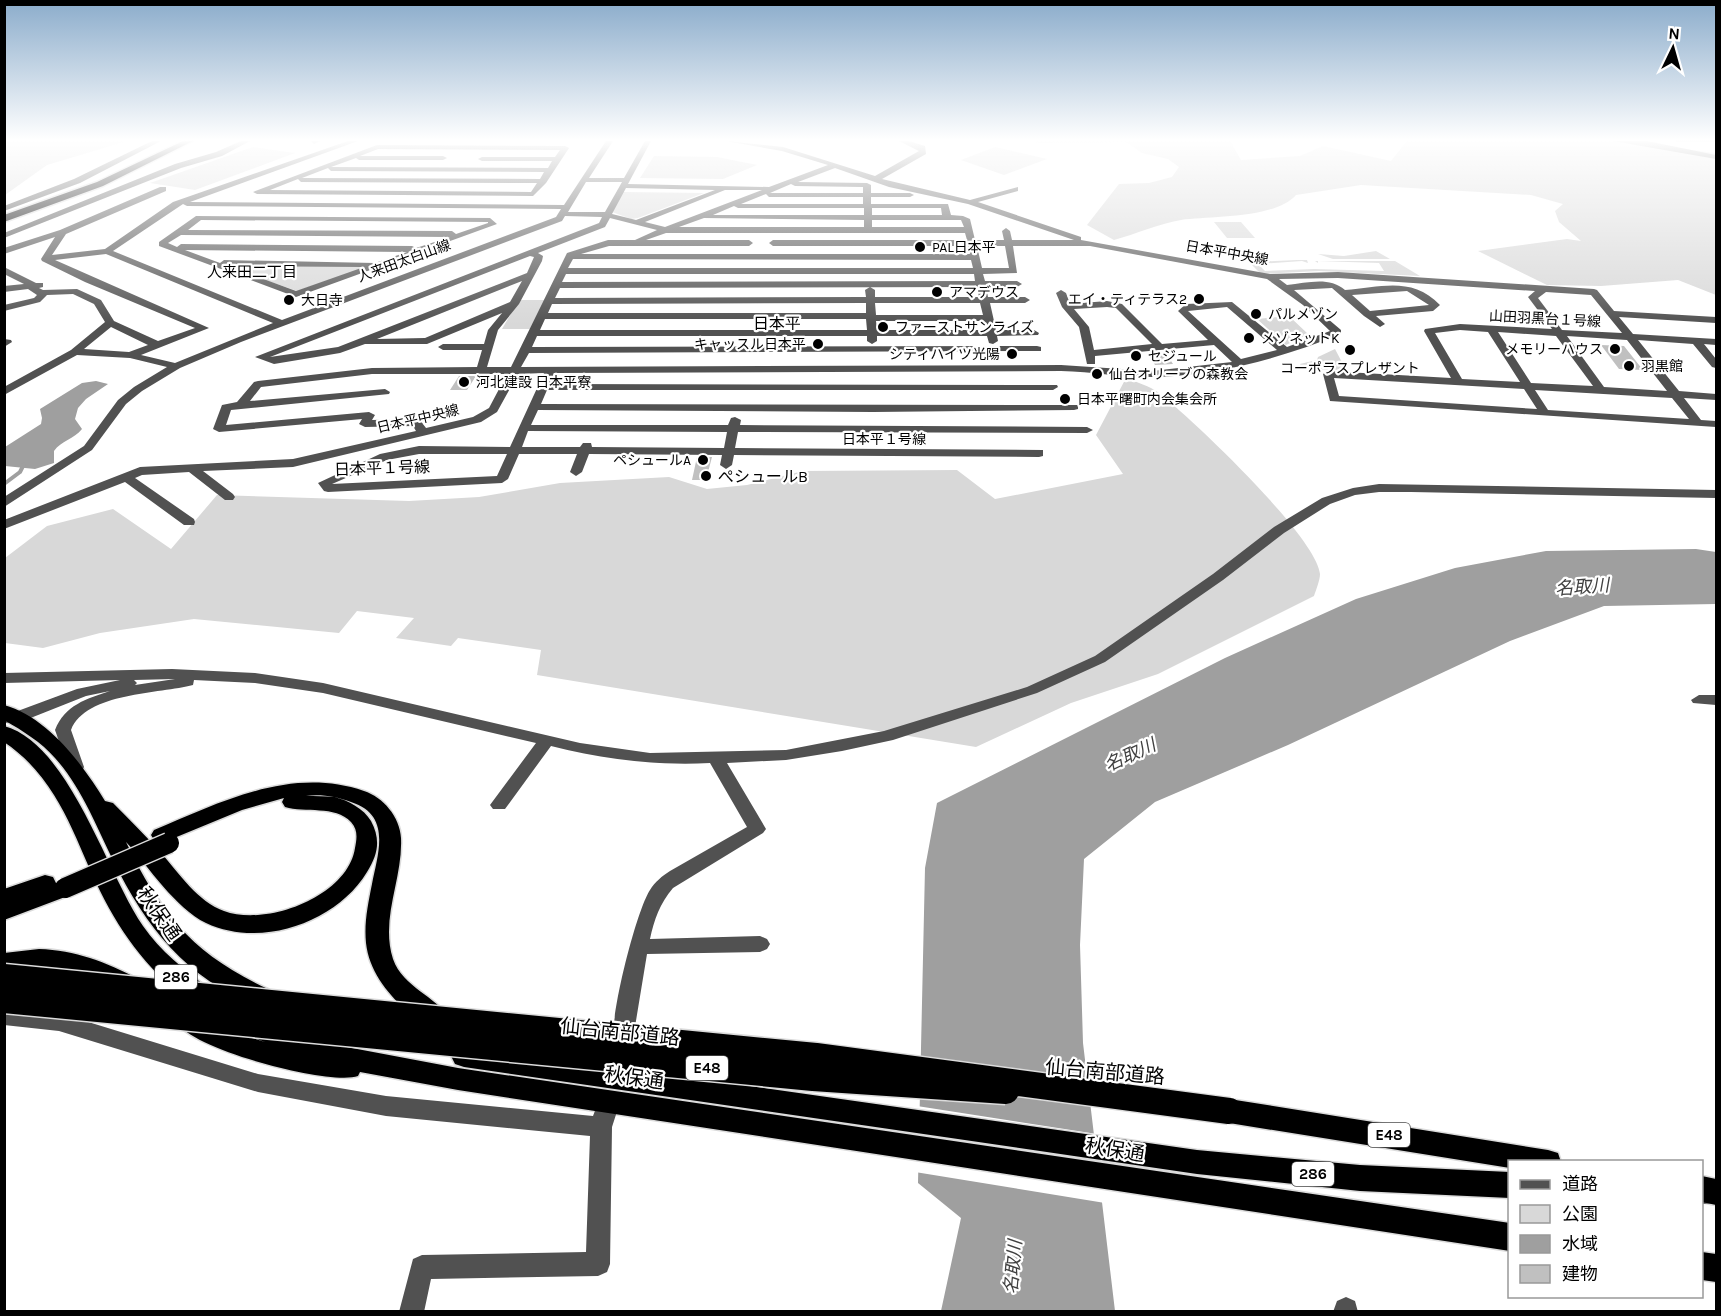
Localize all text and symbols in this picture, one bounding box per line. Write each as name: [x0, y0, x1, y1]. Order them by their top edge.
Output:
north arrow: [1643, 18, 1703, 78]
text: N: [1668, 24, 1681, 44]
street label: 人来田太白山線: [355, 236, 453, 286]
street label: 日本平中央線: [1184, 237, 1270, 269]
place label: PAL日本平: [932, 239, 996, 256]
marker: PAL日本平: [913, 240, 927, 254]
district label: 人来田二丁目: [207, 263, 297, 281]
place label: アマデウス: [949, 284, 1019, 301]
marker: アマデウス: [930, 285, 944, 299]
place label: エイ・ティテラス2: [1068, 291, 1187, 308]
place label: 大日寺: [301, 292, 343, 309]
marker: エイ・ティテラス2: [1192, 292, 1206, 306]
marker: 大日寺: [282, 293, 296, 307]
place label: パルメゾン: [1268, 306, 1338, 323]
marker: パルメゾン: [1249, 307, 1263, 321]
street label: 山田羽黒台１号線: [1489, 308, 1601, 330]
district label: 日本平: [753, 314, 801, 333]
place label: ファーストサンライズ: [895, 319, 1034, 336]
marker: ファーストサンライズ: [876, 320, 890, 334]
place label: メゾネットK: [1261, 330, 1340, 347]
marker: メゾネットK: [1242, 331, 1256, 345]
place label: キャッスル日本平: [694, 336, 806, 353]
marker: キャッスル日本平: [811, 337, 825, 351]
place label: メモリーハウス: [1505, 341, 1603, 358]
marker: メモリーハウス: [1608, 342, 1622, 356]
marker: コーポラスプレザント: [1343, 343, 1357, 357]
place label: シティハイツ光陽: [889, 346, 1000, 363]
marker: シティハイツ光陽: [1005, 347, 1019, 361]
place label: セジュール: [1148, 348, 1217, 365]
marker: セジュール: [1129, 349, 1143, 363]
place label: 羽黒館: [1641, 358, 1683, 375]
marker: 羽黒館: [1622, 359, 1636, 373]
place label: コーポラスプレザント: [1280, 360, 1420, 377]
place label: 仙台オリーブの森教会: [1109, 366, 1248, 383]
marker: 仙台オリーブの森教会: [1090, 367, 1104, 381]
place label: 河北建設 日本平寮: [476, 374, 591, 391]
marker: 河北建設 日本平寮: [457, 375, 471, 389]
place label: 日本平曙町内会集会所: [1077, 391, 1217, 408]
marker: 日本平曙町内会集会所: [1058, 392, 1072, 406]
street label: 日本平中央線: [375, 401, 461, 437]
street label: 日本平１号線: [842, 431, 926, 448]
place label: ペシュールA: [613, 452, 691, 469]
marker: ペシュールA: [696, 453, 710, 467]
street label: 日本平１号線: [334, 457, 430, 479]
place label: ぺシュールB: [718, 467, 808, 486]
marker: ぺシュールB: [699, 469, 713, 483]
water label: 名取川: [1554, 574, 1612, 600]
water label: 名取川: [1101, 733, 1161, 776]
street label: 秋保通: [132, 883, 186, 945]
road number: 286: [155, 965, 197, 989]
street label: 仙台南部道路: [559, 1014, 681, 1050]
street label: 仙台南部道路: [1044, 1055, 1166, 1089]
road number: E48: [686, 1056, 728, 1080]
street label: 秋保通: [603, 1062, 665, 1094]
road number: E48: [1368, 1123, 1410, 1147]
street label: 秋保通: [1084, 1134, 1146, 1166]
legend: [1508, 1160, 1703, 1298]
road number: 286: [1292, 1162, 1334, 1186]
text: 道路: [1562, 1173, 1598, 1195]
text: 公園: [1562, 1203, 1598, 1225]
text: 水域: [1562, 1233, 1598, 1255]
water label: 名取川: [1000, 1237, 1026, 1295]
text: 建物: [1562, 1263, 1598, 1285]

